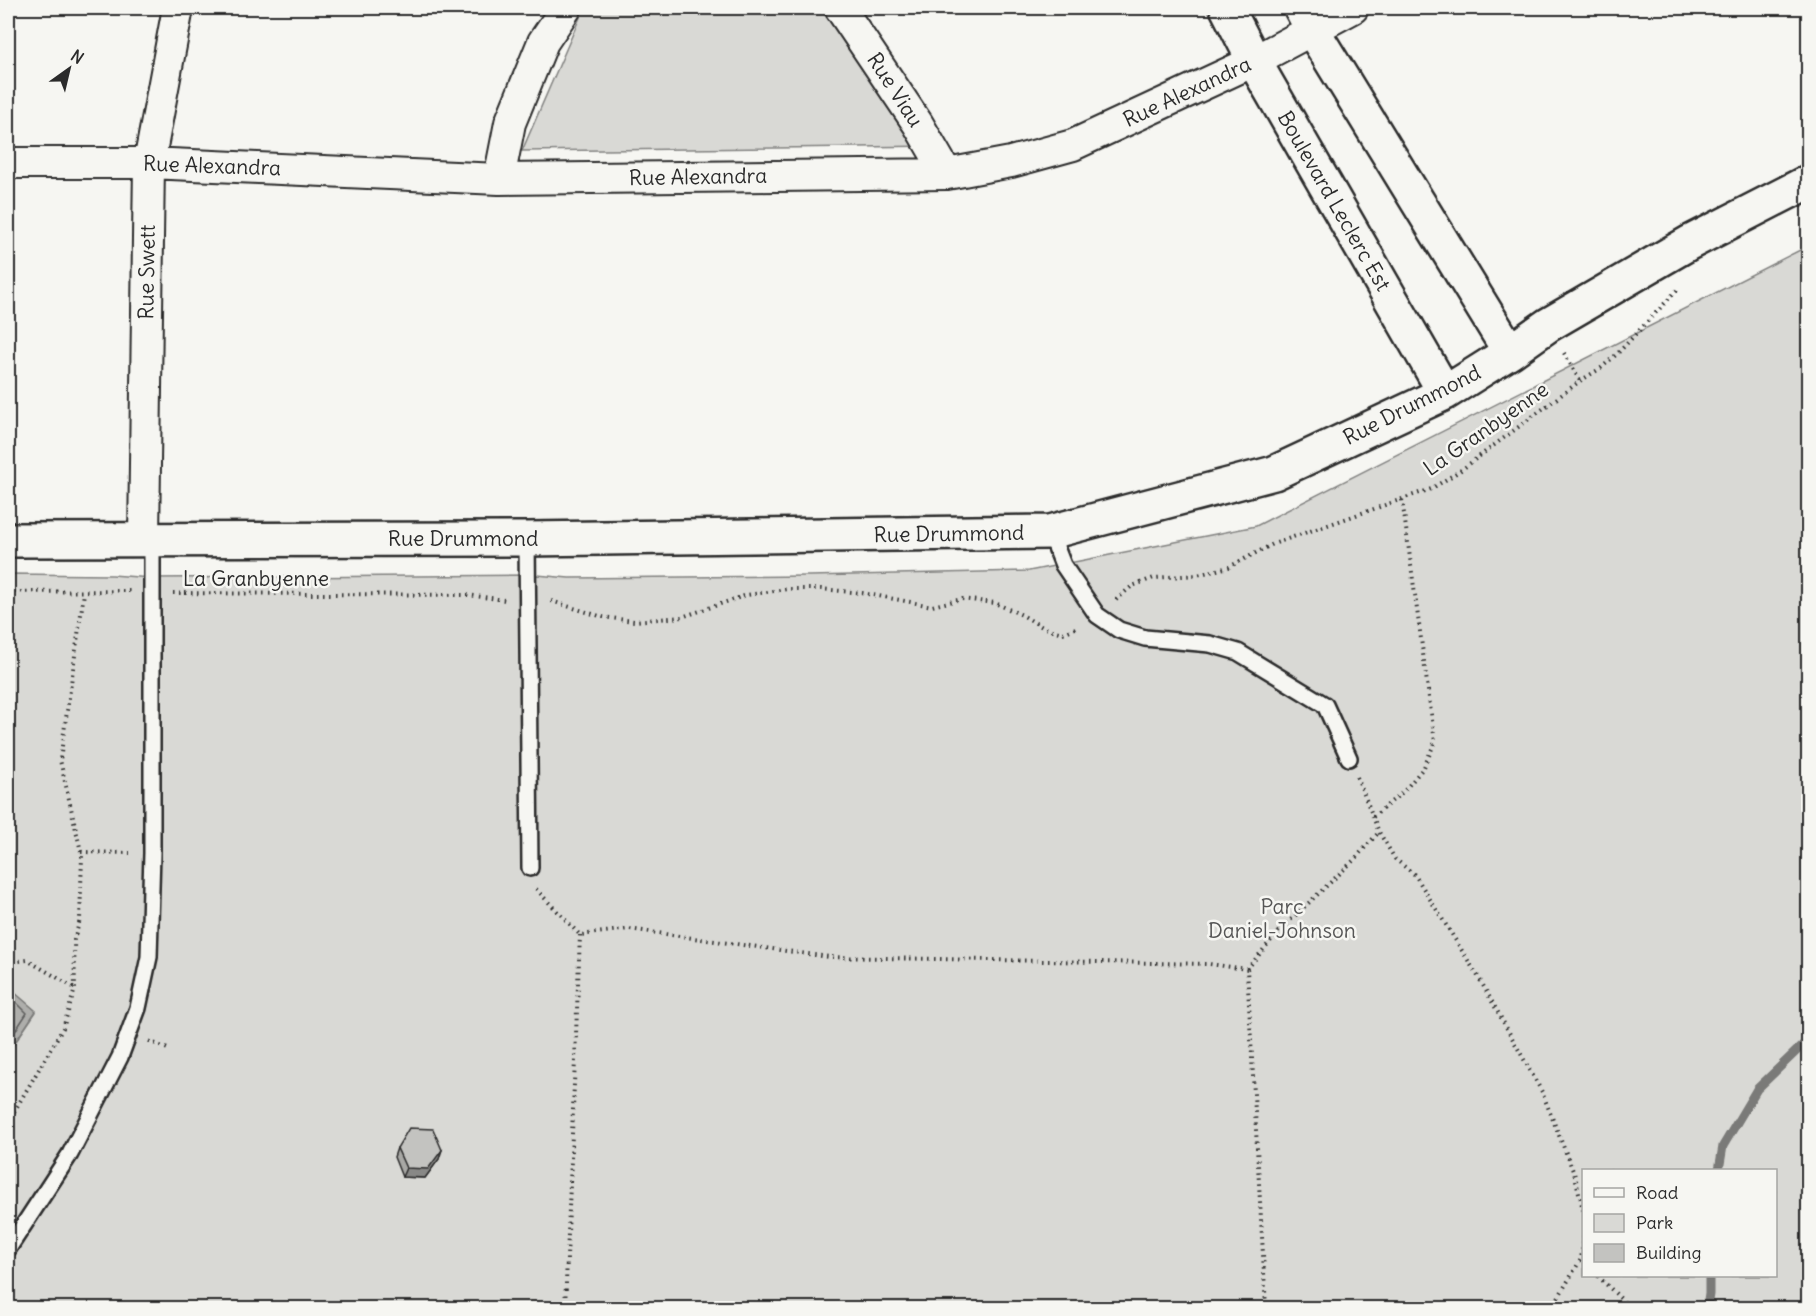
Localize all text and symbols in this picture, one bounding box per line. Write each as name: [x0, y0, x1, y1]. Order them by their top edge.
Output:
north arrow: [39, 39, 99, 99]
text: N: [67, 45, 88, 68]
street label: Rue Viau: [861, 47, 930, 132]
street label: Rue Alexandra: [1119, 50, 1255, 133]
street label: Boulevard Leclerc Est: [1272, 106, 1397, 296]
street label: Rue Alexandra: [143, 150, 281, 181]
street label: Rue Alexandra: [629, 162, 767, 191]
street label: Rue Swett: [132, 224, 161, 320]
street label: Rue Drummond: [1339, 358, 1485, 451]
street label: La Granbyenne: [1418, 376, 1553, 482]
street label: Rue Drummond: [873, 519, 1025, 548]
street label: Rue Drummond: [388, 525, 538, 552]
street label: La Granbyenne: [183, 565, 329, 592]
park label: Parc Daniel-Johnson: [1208, 893, 1356, 944]
legend: [1582, 1169, 1777, 1277]
text: Road: [1636, 1181, 1679, 1204]
text: Park: [1636, 1211, 1673, 1234]
text: Building: [1636, 1241, 1701, 1264]

